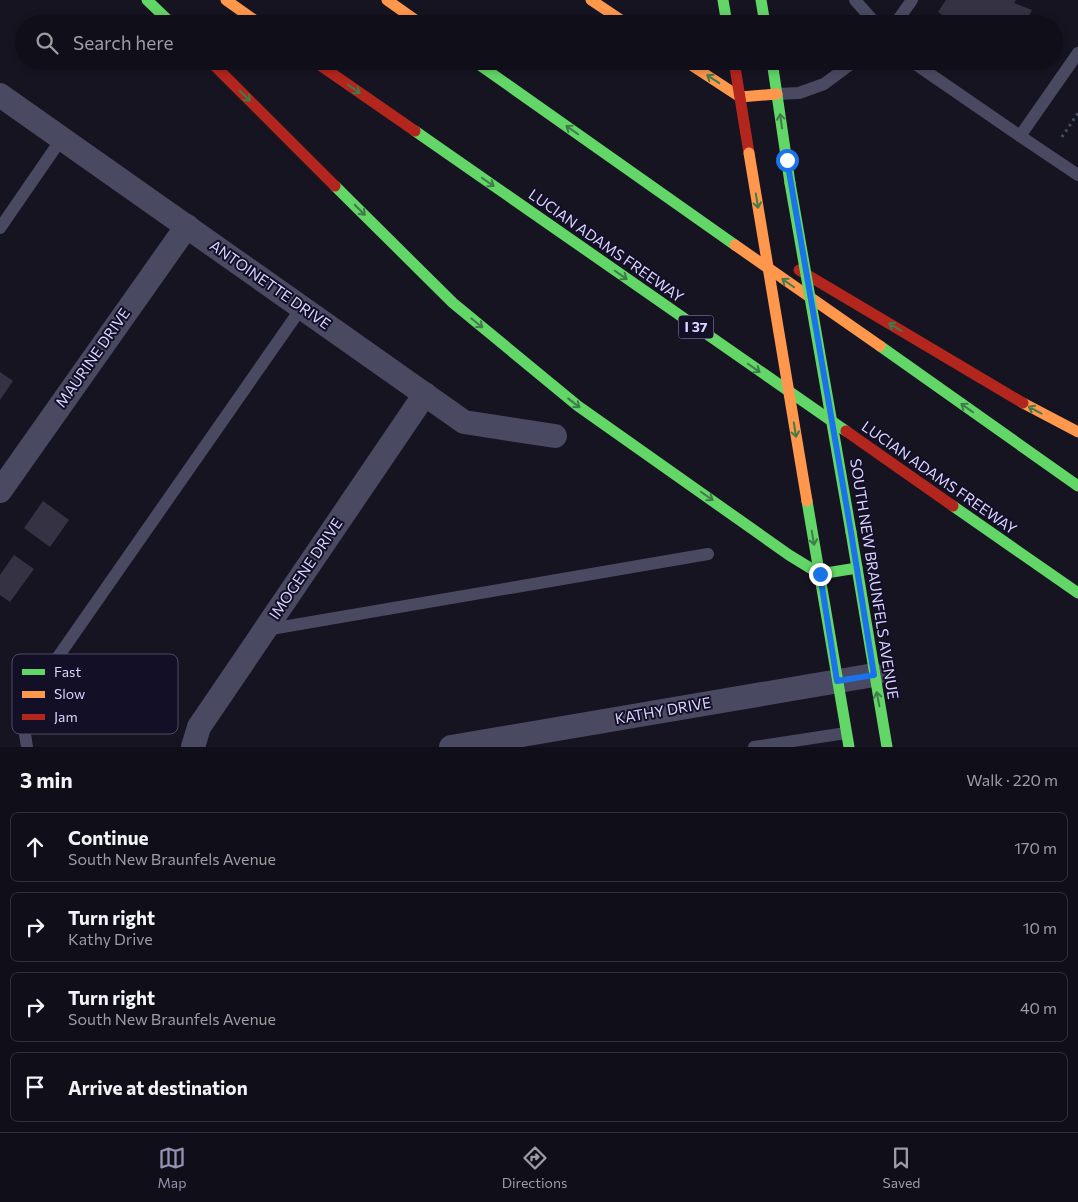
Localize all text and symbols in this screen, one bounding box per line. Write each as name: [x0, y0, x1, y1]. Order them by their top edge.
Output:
search box: [15, 15, 1063, 70]
icon: search: [33, 29, 61, 57]
text: Search here: [73, 31, 173, 54]
one-way arrow: [706, 74, 720, 84]
one-way arrow: [347, 84, 361, 94]
one-way arrow: [239, 89, 251, 102]
one-way arrow: [776, 113, 786, 129]
one-way arrow: [565, 125, 579, 135]
route start: [776, 149, 799, 172]
one-way arrow: [481, 177, 495, 187]
street label: LUCIAN ADAMS FREEWAY: [526, 185, 688, 306]
one-way arrow: [753, 192, 763, 208]
one-way arrow: [354, 204, 366, 216]
street label: ANTOINETTE DRIVE: [207, 236, 334, 333]
one-way arrow: [614, 270, 628, 280]
one-way arrow: [782, 278, 796, 288]
street label: MAURINE DRIVE: [51, 304, 133, 411]
road number: I 37: [678, 316, 714, 338]
one-way arrow: [471, 317, 484, 328]
one-way arrow: [888, 322, 902, 332]
one-way arrow: [747, 363, 761, 373]
one-way arrow: [568, 397, 581, 408]
one-way arrow: [960, 403, 974, 413]
one-way arrow: [1028, 405, 1043, 414]
street label: LUCIAN ADAMS FREEWAY: [859, 417, 1021, 538]
one-way arrow: [791, 422, 801, 438]
street label: SOUTH NEW BRAUNFELS AVENUE: [847, 457, 903, 701]
one-way arrow: [700, 491, 714, 501]
street label: IMOGENE DRIVE: [265, 514, 346, 622]
one-way arrow: [809, 529, 819, 545]
route end: [809, 563, 832, 586]
legend: [12, 654, 178, 734]
text: Fast: [54, 663, 81, 680]
text: Slow: [54, 685, 85, 702]
one-way arrow: [873, 691, 882, 707]
street label: KATHY DRIVE: [613, 693, 712, 727]
text: Jam: [54, 708, 78, 725]
text: 3 min: [20, 767, 73, 792]
text: Walk · 220 m: [966, 770, 1058, 789]
text: Continue: [68, 826, 148, 849]
icon: ahead: [21, 833, 49, 861]
text: 170 m: [1014, 838, 1057, 857]
text: South New Braunfels Avenue: [68, 849, 276, 868]
text: Turn right: [68, 906, 155, 929]
icon: right: [21, 913, 49, 941]
text: 10 m: [1023, 918, 1057, 937]
text: Kathy Drive: [68, 929, 153, 948]
text: Turn right: [68, 986, 155, 1009]
icon: right: [21, 993, 49, 1021]
text: 40 m: [1020, 998, 1057, 1017]
text: South New Braunfels Avenue: [68, 1009, 276, 1028]
icon: arrive: [21, 1073, 49, 1101]
text: Arrive at destination: [68, 1076, 248, 1099]
tab: Map: [158, 1144, 186, 1191]
tab: Directions: [502, 1144, 567, 1191]
tab: Saved: [883, 1144, 920, 1191]

